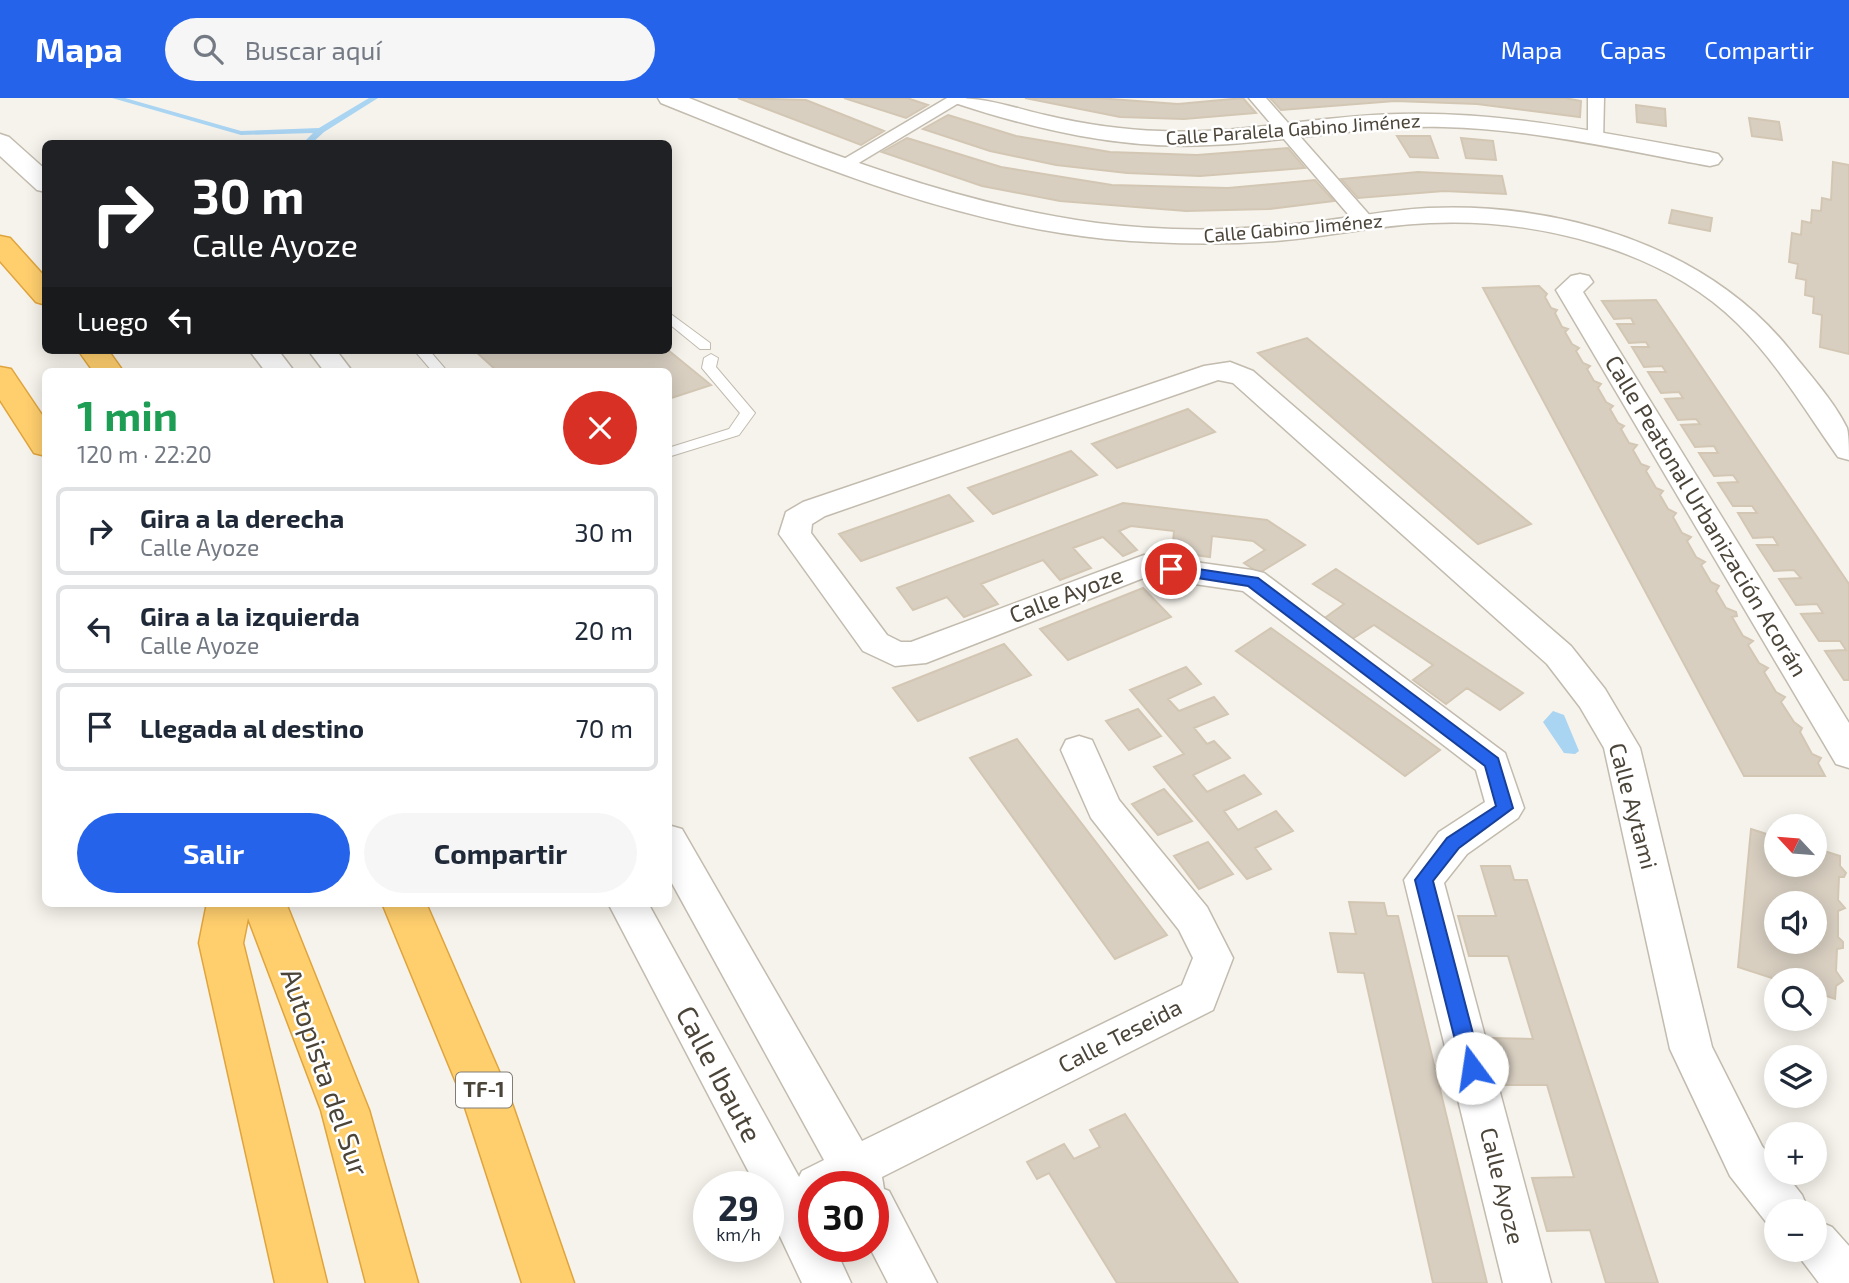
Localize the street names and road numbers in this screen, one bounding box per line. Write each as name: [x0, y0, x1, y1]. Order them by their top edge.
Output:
street label: Calle Paralela Gabino Jiménez: [1165, 108, 1421, 149]
street label: Calle Gabino Jiménez: [1203, 208, 1383, 247]
street label: Calle Peatonal Urbanización Acorán: [1600, 350, 1814, 681]
street label: Calle Ayoze: [1005, 560, 1126, 629]
street label: Calle Aytami: [1604, 740, 1664, 872]
street label: Autopista del Sur: [274, 963, 377, 1180]
street label: Calle Teseida: [1053, 992, 1186, 1078]
street label: Calle Ibaute: [670, 1000, 770, 1148]
road number: TF-1: [456, 1072, 512, 1108]
street label: Calle Ayoze: [1475, 1124, 1531, 1247]

